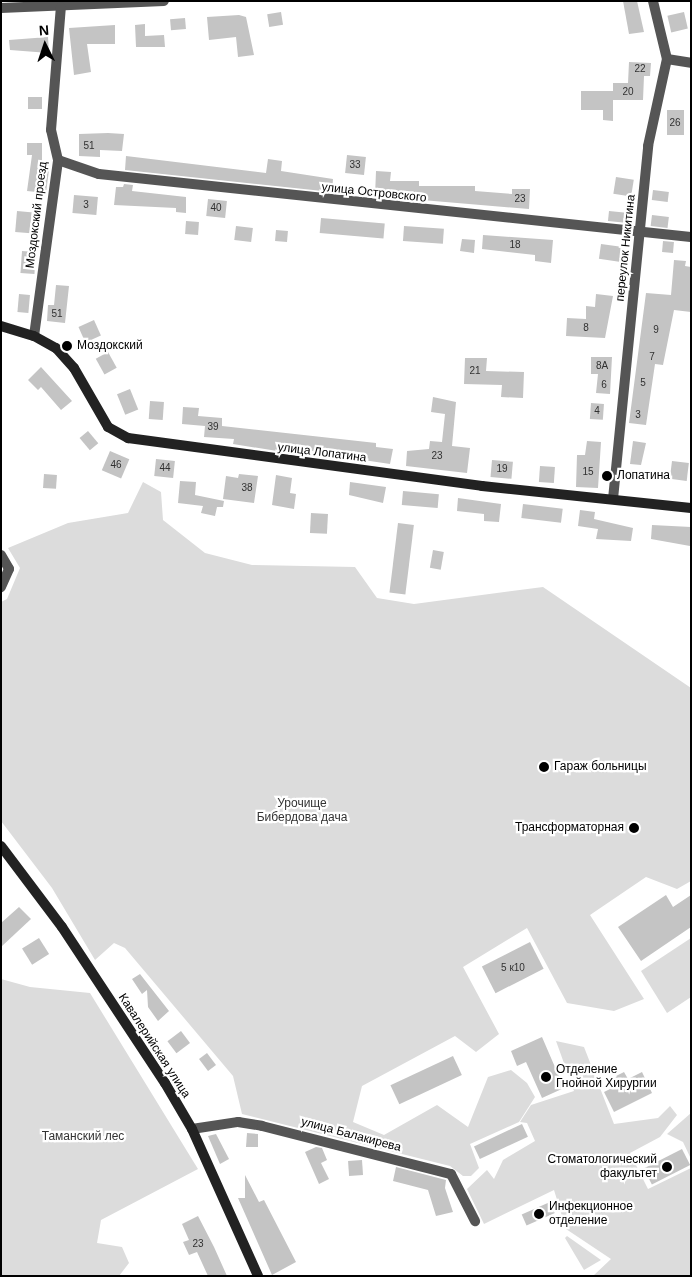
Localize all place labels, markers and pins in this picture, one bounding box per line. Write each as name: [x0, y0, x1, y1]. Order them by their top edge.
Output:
place label: Моздокский: [77, 339, 143, 353]
marker: Моздокский: [61, 340, 73, 352]
place label: Лопатина: [617, 469, 670, 483]
marker: Лопатина: [601, 470, 613, 482]
place label: Гараж больницы: [554, 760, 647, 774]
marker: Гараж больницы: [538, 761, 550, 773]
place label: Трансформаторная: [515, 821, 624, 835]
marker: Трансформаторная: [628, 822, 640, 834]
place label: Отделение Гнойной Хирургии: [556, 1063, 657, 1091]
marker: Отделение Гнойной Хирургии: [540, 1071, 552, 1083]
place label: Стоматологический факультет: [547, 1153, 657, 1181]
marker: Стоматологический факультет: [661, 1161, 673, 1173]
place label: Инфекционное отделение: [549, 1200, 633, 1228]
marker: Инфекционное отделение: [533, 1208, 545, 1220]

